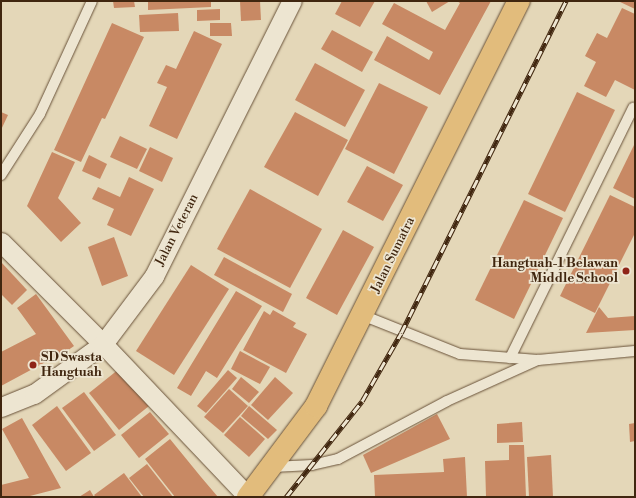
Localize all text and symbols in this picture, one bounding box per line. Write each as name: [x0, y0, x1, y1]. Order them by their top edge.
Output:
street label: Jalan Veteran: [152, 191, 202, 269]
street label: Jalan Sumatra: [368, 214, 418, 296]
place label: Hangtuah-1 Belawan Middle School: [492, 256, 618, 287]
marker: Hangtuah-1 Belawan Middle School: [621, 266, 631, 276]
place label: SD Swasta Hangtuah: [41, 350, 102, 381]
marker: SD Swasta Hangtuah: [28, 360, 38, 370]

